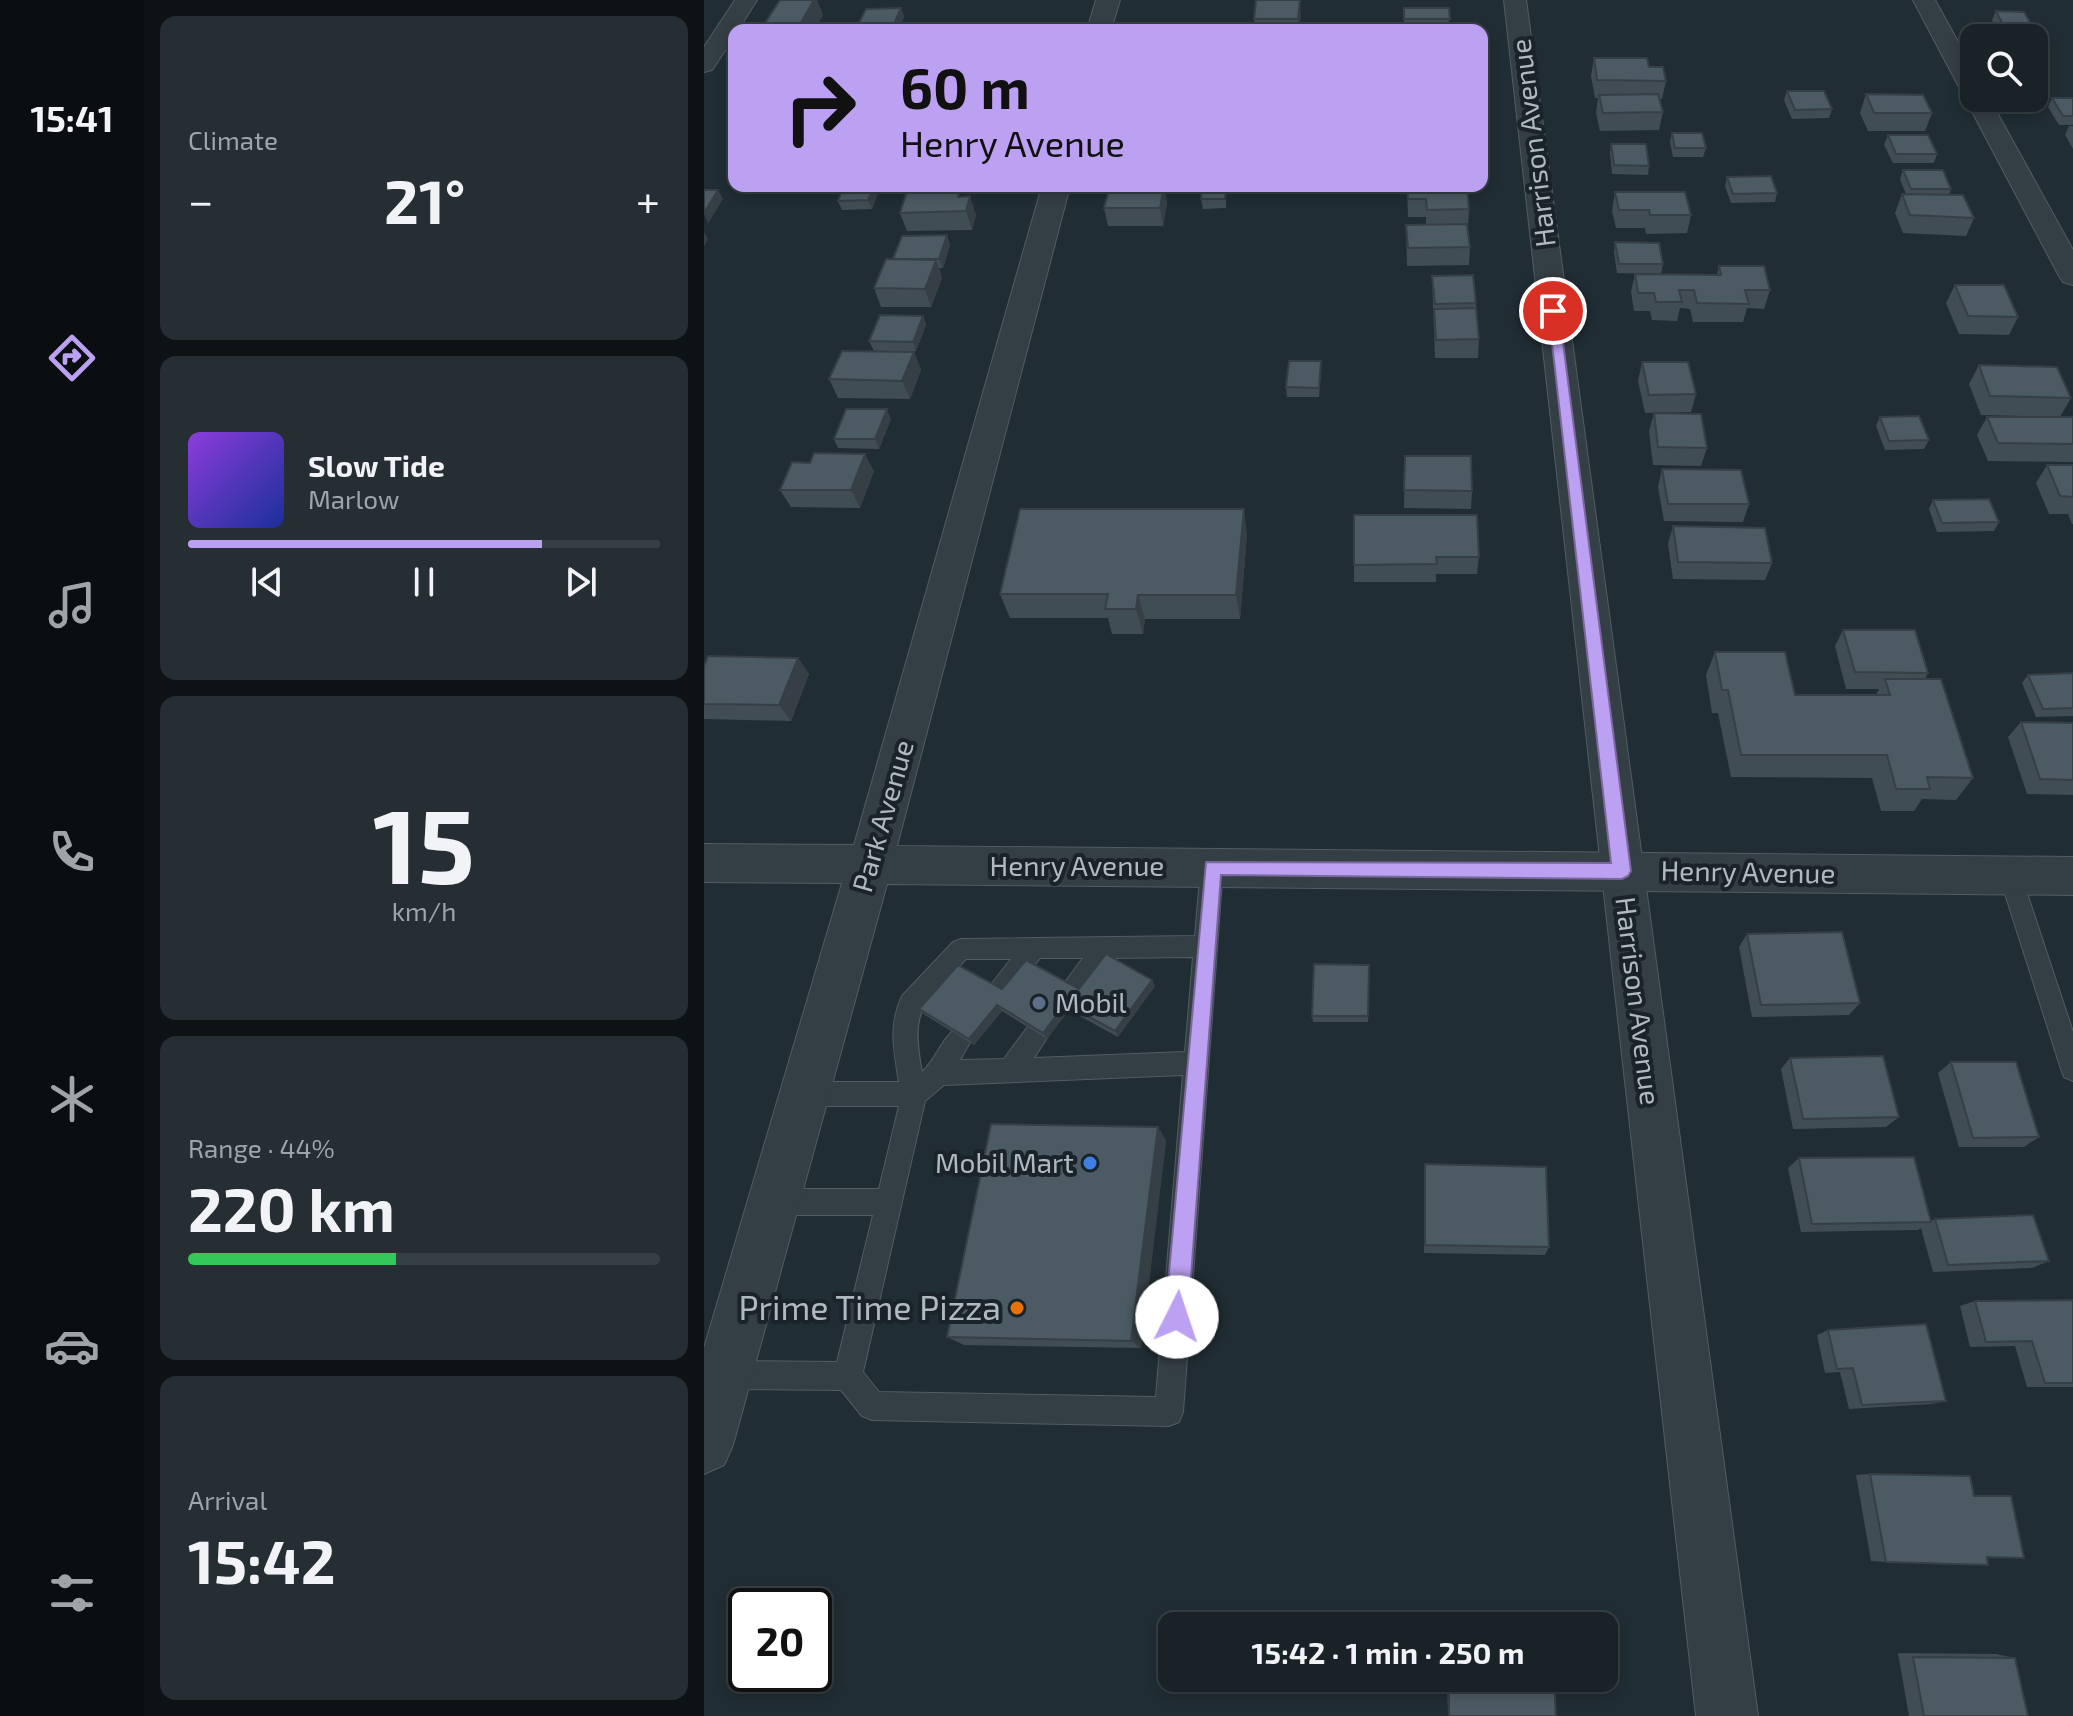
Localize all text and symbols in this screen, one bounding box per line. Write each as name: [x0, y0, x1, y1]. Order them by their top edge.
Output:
map controls: [1960, 24, 2048, 112]
button: search: [1960, 24, 2048, 112]
street label: Harrison Avenue: [1502, 37, 1562, 249]
text: 60 m: [900, 53, 1030, 120]
icon: right: [768, 56, 872, 160]
text: 15:41: [30, 96, 114, 139]
text: Henry Avenue: [900, 121, 1125, 164]
text: Climate: [188, 124, 278, 155]
text: 21°: [384, 164, 465, 236]
text: −: [188, 173, 214, 226]
text: +: [636, 173, 660, 226]
pin: [1519, 277, 1587, 345]
icon: arrive: [1531, 289, 1575, 333]
icon: directions: [44, 330, 100, 386]
text: Slow Tide: [308, 447, 445, 483]
text: Marlow: [308, 483, 399, 514]
icon: previous: [245, 560, 289, 604]
icon: pause: [402, 560, 446, 604]
icon: next: [559, 560, 603, 604]
icon: music: [44, 577, 100, 633]
street label: Park Avenue: [844, 736, 920, 896]
text: 15: [373, 780, 475, 905]
icon: phone: [44, 824, 100, 880]
street label: Henry Avenue: [990, 848, 1164, 882]
street label: Henry Avenue: [1660, 852, 1836, 890]
text: km/h: [392, 895, 456, 926]
street label: Harrison Avenue: [1609, 895, 1669, 1107]
place label: Mobil: [1055, 985, 1127, 1019]
marker: Mobil: [1030, 994, 1048, 1012]
icon: climate: [44, 1071, 100, 1127]
text: Range · 44%: [188, 1132, 335, 1163]
place label: Mobil Mart: [935, 1145, 1074, 1179]
marker: Mobil Mart: [1081, 1154, 1099, 1172]
text: 220 km: [188, 1172, 395, 1244]
position arrow: [1135, 1275, 1219, 1359]
place label: Prime Time Pizza: [738, 1286, 1001, 1327]
marker: Prime Time Pizza: [1008, 1299, 1026, 1317]
icon: car: [44, 1318, 100, 1374]
text: Arrival: [188, 1484, 267, 1515]
text: 15:42: [188, 1524, 336, 1596]
icon: filters: [44, 1565, 100, 1621]
speed limit sign: 20: [728, 1588, 832, 1692]
text: 15:42 · 1 min · 250 m: [1252, 1634, 1524, 1670]

